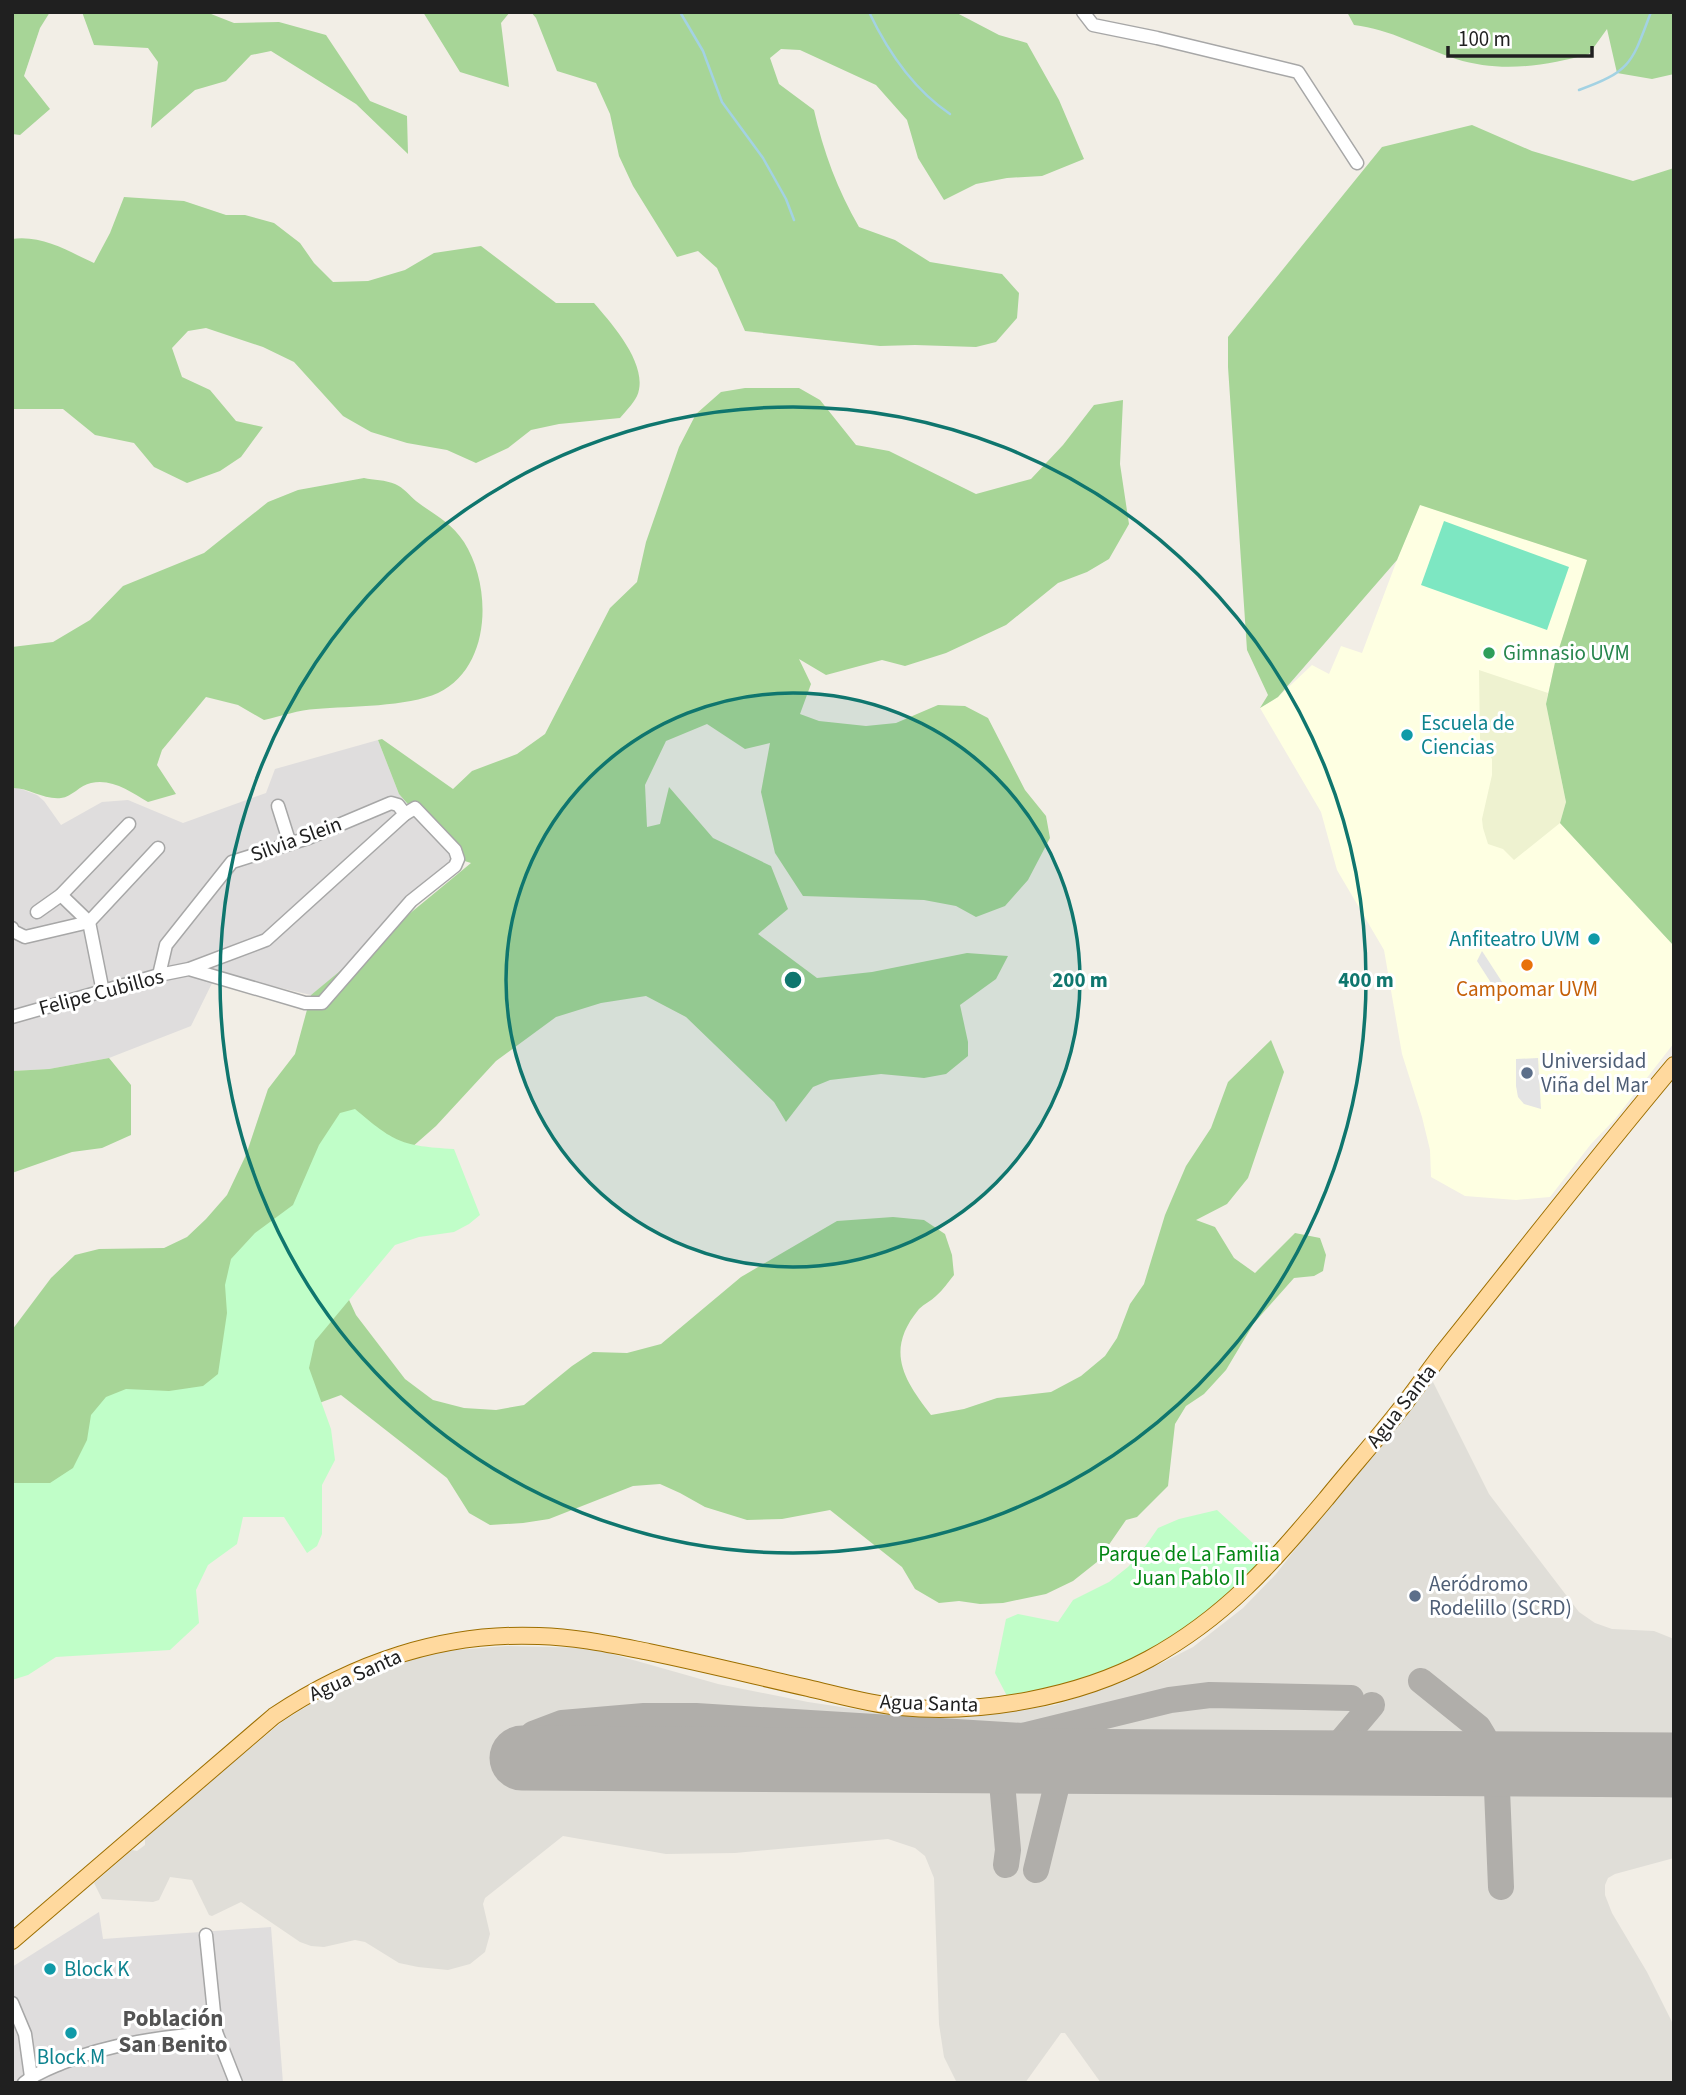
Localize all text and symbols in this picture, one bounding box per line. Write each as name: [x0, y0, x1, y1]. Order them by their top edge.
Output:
scale bar: [1448, 14, 1592, 58]
text: 100 m: [1458, 24, 1511, 54]
place label: Gimnasio UVM: [1503, 638, 1630, 668]
marker: Gimnasio UVM: [1481, 645, 1497, 661]
place label: Escuela de Ciencias: [1421, 708, 1515, 762]
marker: Escuela de Ciencias: [1399, 727, 1415, 743]
street label: Silvia Slein: [246, 809, 346, 869]
place label: Anfiteatro UVM: [1449, 924, 1580, 954]
marker: Anfiteatro UVM: [1586, 931, 1602, 947]
marker: Campomar UVM: [1519, 957, 1535, 973]
street label: Felipe Cubillos: [35, 961, 167, 1023]
text: 200 m: [1052, 965, 1108, 995]
text: 400 m: [1338, 965, 1394, 995]
centre of rings: [781, 968, 805, 992]
place label: Campomar UVM: [1456, 974, 1598, 1004]
place label: Universidad Viña del Mar: [1541, 1046, 1649, 1100]
marker: Universidad Viña del Mar: [1519, 1065, 1535, 1081]
street label: Agua Santa: [1359, 1358, 1443, 1454]
park label: Parque de La Familia Juan Pablo II: [1098, 1539, 1280, 1593]
place label: Aeródromo Rodelillo (SCRD): [1429, 1569, 1572, 1623]
marker: Aeródromo Rodelillo (SCRD): [1407, 1588, 1423, 1604]
street label: Agua Santa: [304, 1641, 406, 1709]
street label: Agua Santa: [879, 1686, 979, 1720]
place label: Block K: [64, 1954, 130, 1984]
marker: Block K: [42, 1961, 58, 1977]
district label: Población San Benito: [118, 2002, 228, 2061]
marker: Block M: [63, 2025, 79, 2041]
place label: Block M: [37, 2042, 105, 2072]

